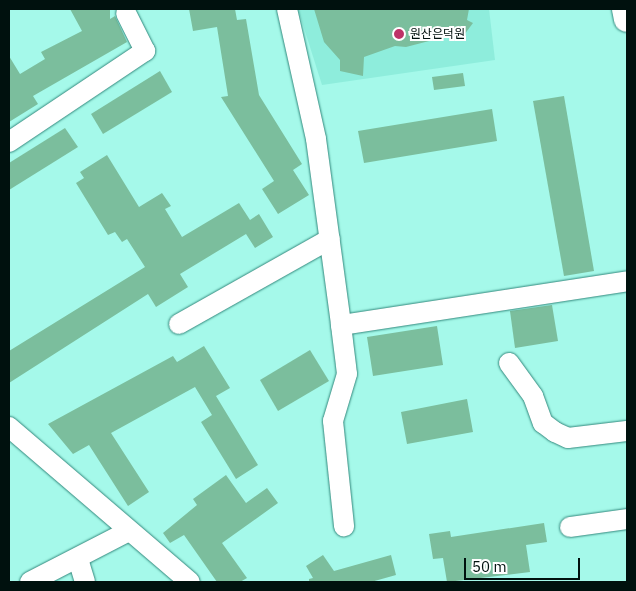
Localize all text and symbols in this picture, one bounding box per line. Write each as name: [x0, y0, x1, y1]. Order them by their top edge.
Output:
marker: 원산은덕원: [392, 27, 406, 41]
place label: 원산은덕원: [410, 27, 465, 41]
scale bar: [466, 548, 582, 580]
text: 50 m: [472, 557, 507, 576]

